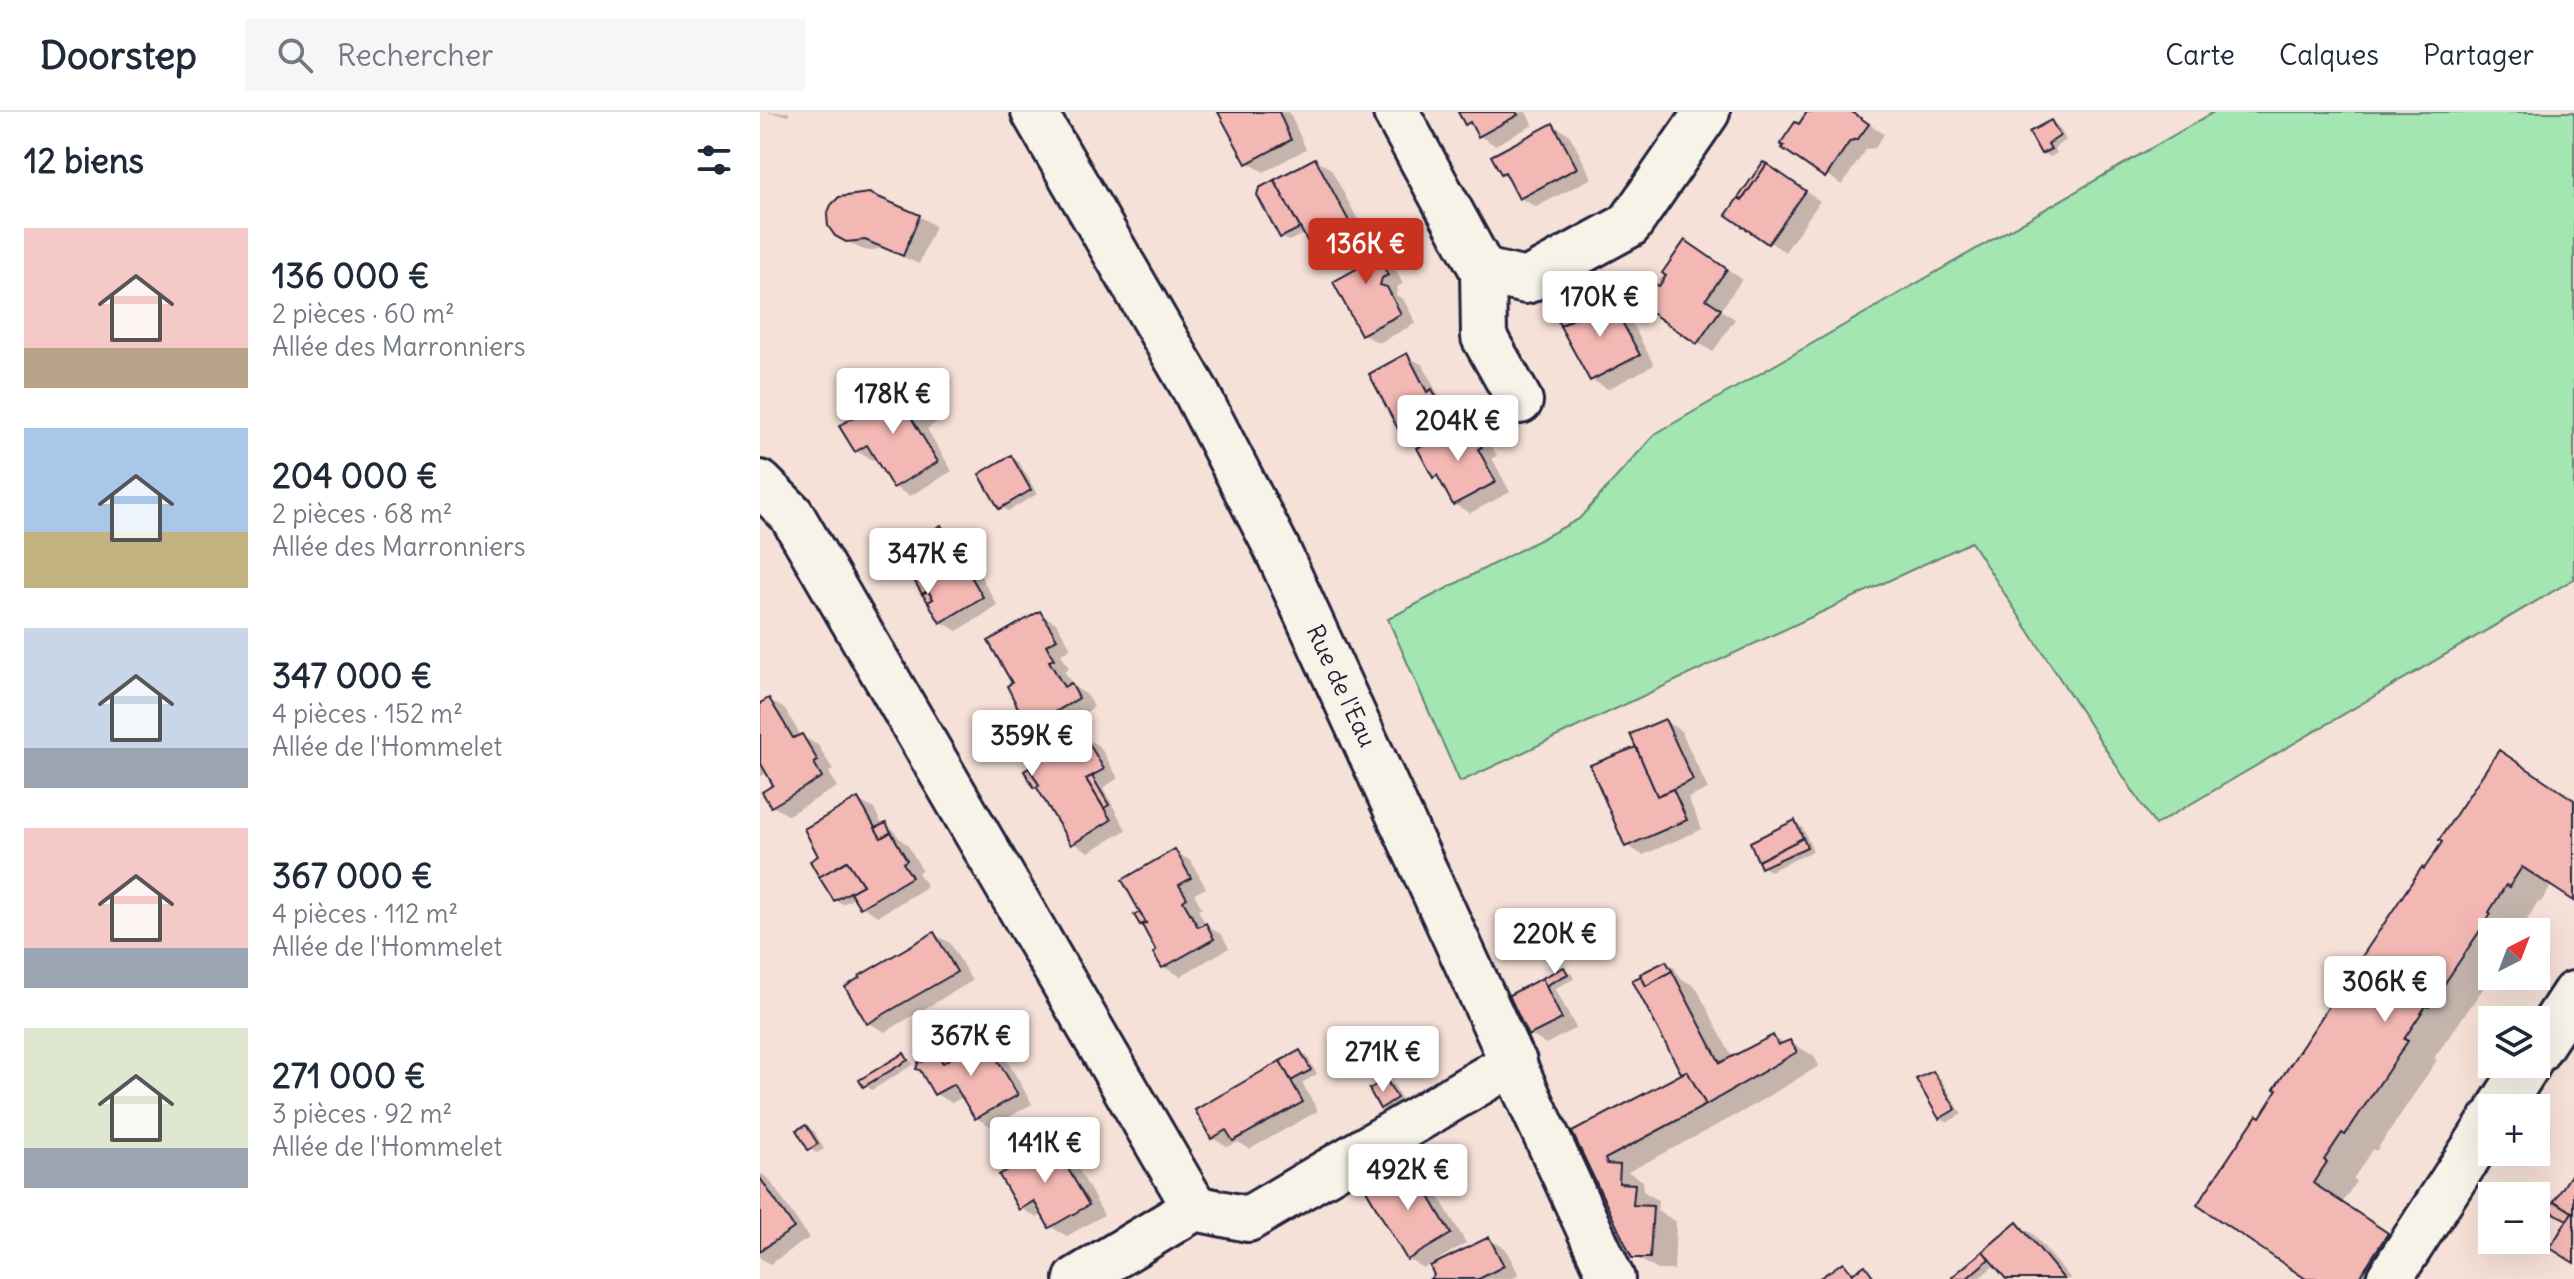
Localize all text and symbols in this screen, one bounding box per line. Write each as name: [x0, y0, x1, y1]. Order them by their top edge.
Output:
search box: [245, 19, 805, 91]
text: Doorstep: [40, 32, 197, 79]
icon: search: [273, 33, 317, 77]
text: Rechercher: [337, 36, 493, 74]
text: Carte: [2165, 37, 2235, 73]
text: Calques: [2279, 37, 2379, 73]
text: Partager: [2423, 37, 2534, 73]
icon: filters: [692, 138, 736, 182]
text: 12 biens: [24, 139, 144, 182]
pin: 136K €: [1301, 218, 1431, 286]
text: 136K €: [1326, 227, 1406, 260]
text: 136 000 €: [272, 254, 430, 297]
icon: home: [88, 260, 184, 356]
pin: 170K €: [1535, 271, 1665, 339]
text: 170K €: [1560, 280, 1640, 313]
text: 2 pièces · 60 m²: [272, 297, 455, 330]
text: Allée des Marronniers: [272, 330, 525, 363]
pin: 178K €: [828, 368, 958, 436]
text: 178K €: [854, 377, 932, 410]
pin: 204K €: [1393, 395, 1523, 463]
text: 204K €: [1415, 404, 1501, 437]
text: 204 000 €: [272, 454, 438, 497]
icon: home: [88, 460, 184, 556]
text: 2 pièces · 68 m²: [272, 497, 453, 530]
pin: 347K €: [863, 528, 993, 596]
text: Allée des Marronniers: [272, 530, 525, 563]
text: 347K €: [887, 537, 969, 570]
street label: Rue de l'Eau: [1301, 620, 1383, 752]
text: 347 000 €: [272, 654, 432, 697]
icon: home: [88, 660, 184, 756]
text: 4 pièces · 152 m²: [272, 697, 463, 730]
pin: 359K €: [967, 710, 1097, 778]
text: 359K €: [990, 719, 1074, 752]
text: Allée de l'Hommelet: [272, 730, 502, 763]
text: 367 000 €: [272, 854, 433, 897]
icon: home: [88, 860, 184, 956]
text: 4 pièces · 112 m²: [272, 897, 458, 930]
pin: 220K €: [1490, 908, 1620, 976]
text: 220K €: [1513, 917, 1597, 950]
north arrow: [2478, 918, 2550, 990]
map controls: [2478, 918, 2550, 1254]
text: Allée de l'Hommelet: [272, 930, 502, 963]
pin: 306K €: [2320, 956, 2450, 1024]
text: 306K €: [2342, 965, 2428, 998]
button: layers: [2478, 1006, 2550, 1078]
pin: 367K €: [906, 1010, 1036, 1078]
text: 367K €: [930, 1019, 1012, 1052]
pin: 271K €: [1318, 1026, 1448, 1094]
text: 271K €: [1345, 1035, 1421, 1068]
text: 271 000 €: [272, 1054, 426, 1097]
icon: home: [88, 1060, 184, 1156]
button: +: [2478, 1094, 2550, 1166]
text: 3 pièces · 92 m²: [272, 1097, 452, 1130]
pin: 141K €: [980, 1117, 1110, 1185]
text: 141K €: [1008, 1126, 1082, 1159]
text: Allée de l'Hommelet: [272, 1130, 502, 1163]
pin: 492K €: [1343, 1144, 1473, 1212]
text: 492K €: [1366, 1153, 1450, 1186]
button: −: [2478, 1182, 2550, 1254]

